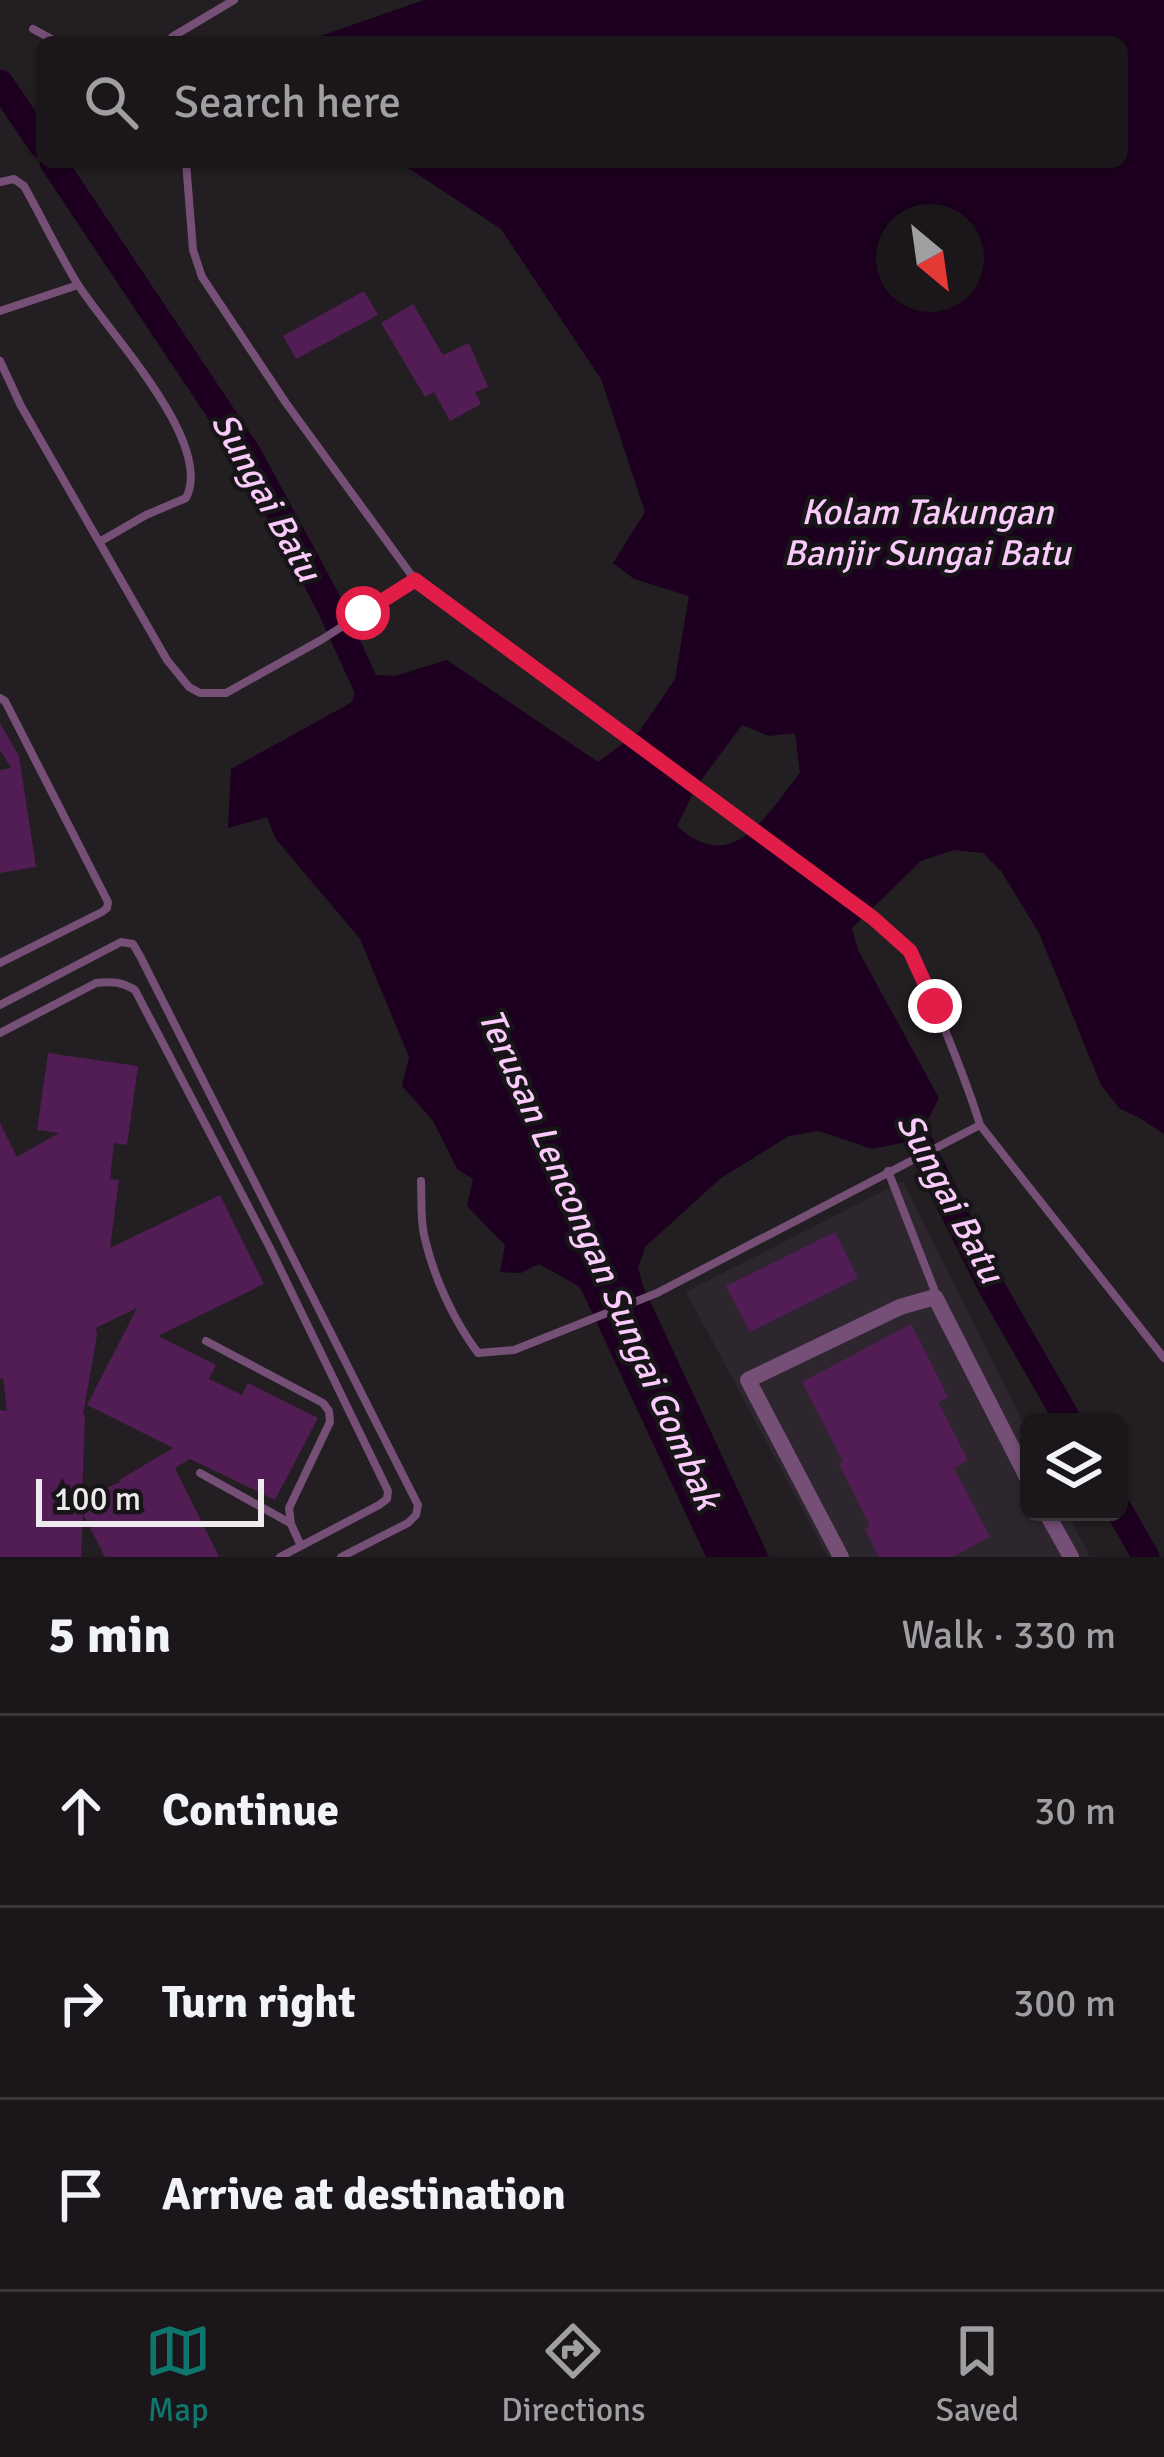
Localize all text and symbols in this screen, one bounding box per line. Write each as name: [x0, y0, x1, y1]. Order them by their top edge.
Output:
search box: [36, 36, 1128, 168]
icon: search: [78, 69, 144, 135]
text: Search here: [174, 75, 401, 130]
north arrow: [876, 204, 984, 312]
water label: Sungai Batu: [201, 405, 332, 591]
water label: Kolam Takungan Banjir Sungai Batu: [784, 490, 1073, 576]
route start: [336, 586, 390, 640]
route end: [908, 979, 962, 1033]
water label: Terusan Lencongan Sungai Gombak: [468, 1002, 731, 1519]
water label: Sungai Batu: [886, 1105, 1015, 1293]
map controls: [1020, 1413, 1128, 1521]
button: layers: [1020, 1413, 1128, 1521]
scale bar: [36, 1473, 264, 1526]
text: 100 m: [54, 1479, 141, 1520]
text: 5 min: [48, 1604, 171, 1667]
text: Walk · 330 m: [902, 1611, 1116, 1659]
icon: ahead: [48, 1778, 114, 1844]
text: Continue: [162, 1783, 339, 1838]
text: 30 m: [1034, 1787, 1116, 1835]
icon: right: [48, 1970, 114, 2036]
text: Turn right: [162, 1975, 356, 2030]
text: 300 m: [1013, 1979, 1116, 2027]
icon: arrive: [48, 2162, 114, 2228]
text: Arrive at destination: [162, 2167, 566, 2222]
tab: Map: [145, 2318, 211, 2431]
tab: Directions: [501, 2318, 646, 2431]
tab: Saved: [936, 2318, 1019, 2431]

